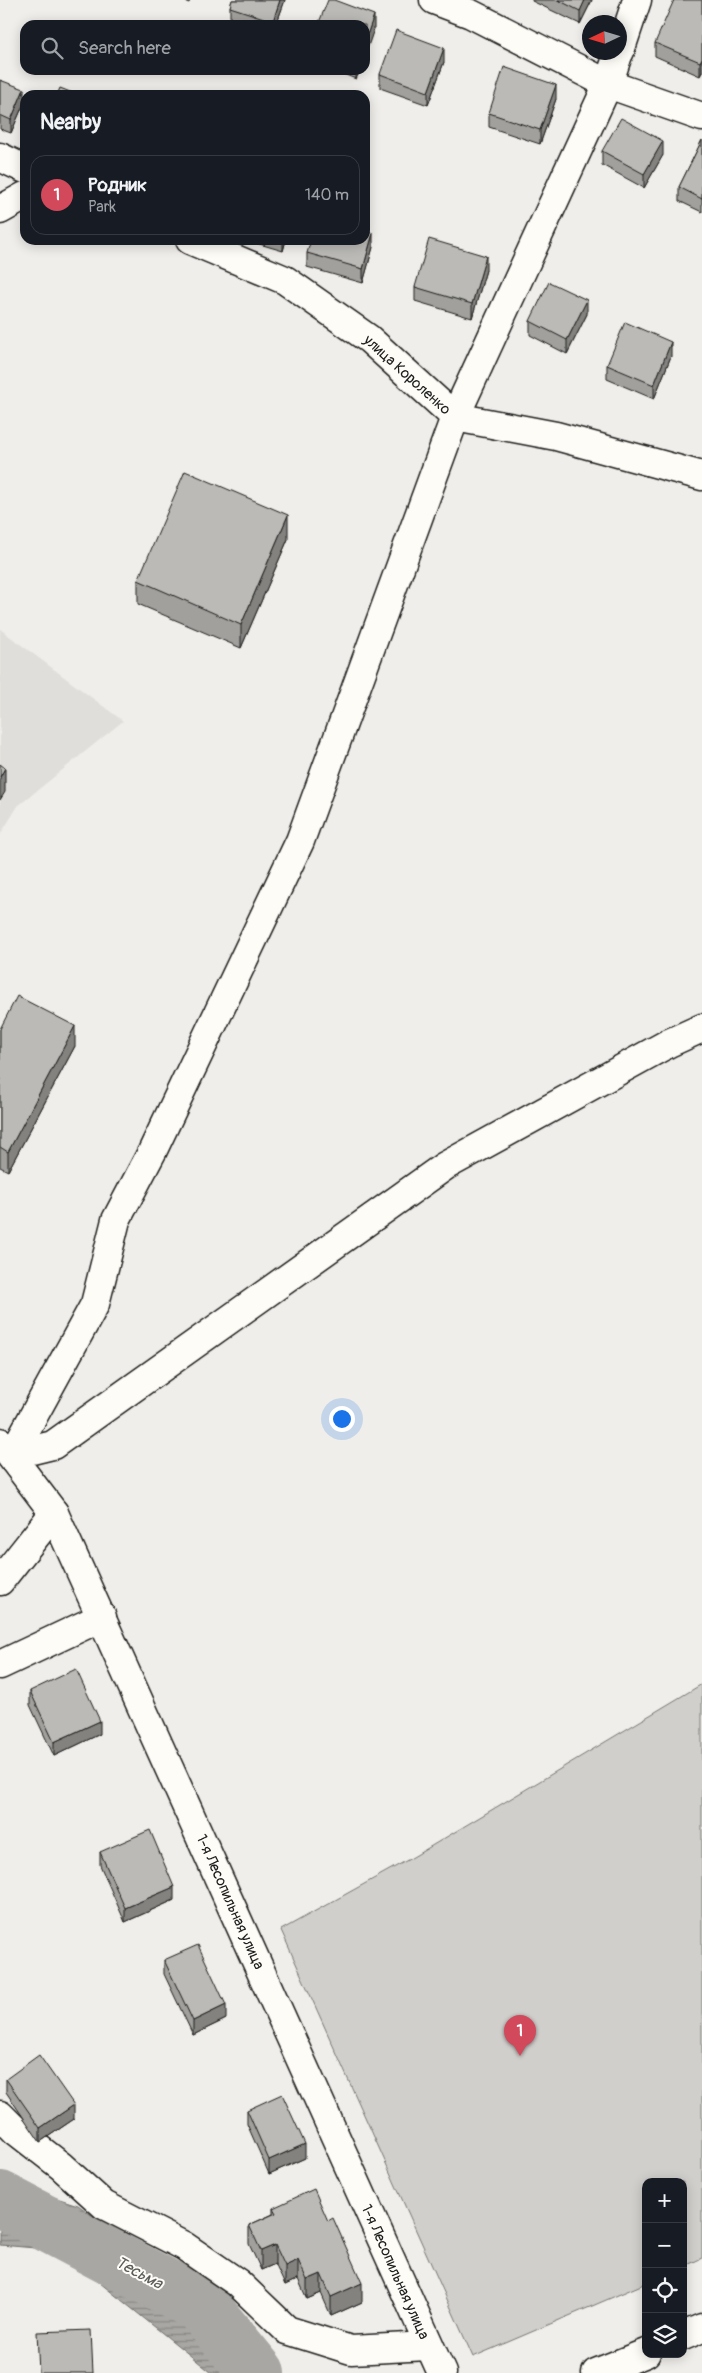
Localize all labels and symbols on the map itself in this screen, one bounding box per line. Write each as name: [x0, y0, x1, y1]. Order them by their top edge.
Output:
north arrow: [582, 15, 627, 60]
street label: улица Короленко: [359, 330, 455, 419]
your location: [329, 1406, 355, 1432]
street label: 1-я Лесопильная улица: [192, 1832, 268, 1972]
pin: 1: [504, 2015, 536, 2056]
street label: 1-я Лесопильная улица: [357, 2202, 433, 2342]
water label: Тесьма: [112, 2252, 167, 2294]

